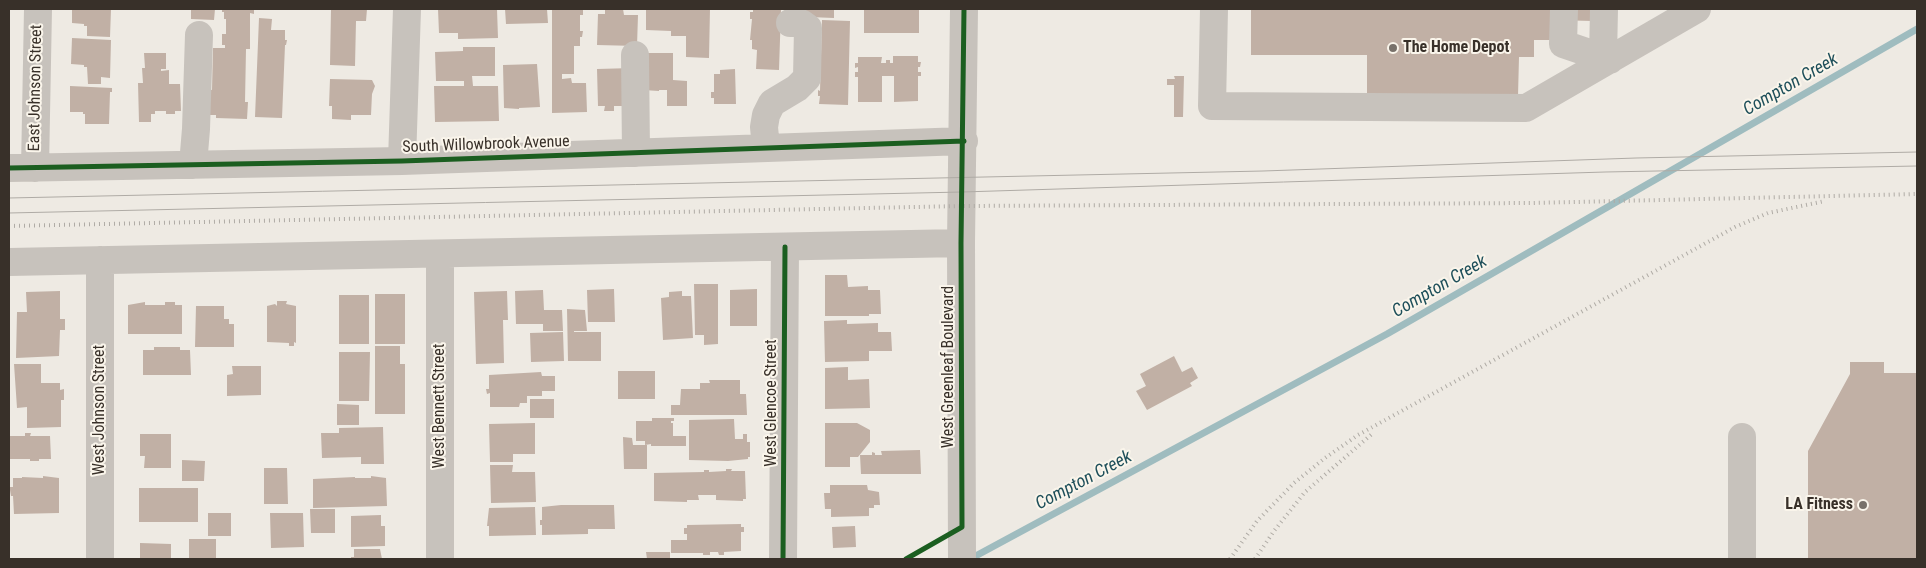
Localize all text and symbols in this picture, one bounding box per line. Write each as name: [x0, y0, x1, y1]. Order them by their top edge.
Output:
street label: East Johnson Street: [25, 24, 47, 152]
place label: The Home Depot: [1403, 38, 1509, 58]
marker: The Home Depot: [1387, 42, 1399, 54]
water label: Compton Creek: [1740, 49, 1842, 121]
street label: South Willowbrook Avenue: [402, 132, 570, 158]
water label: Compton Creek: [1389, 251, 1491, 323]
street label: West Greenleaf Boulevard: [939, 286, 959, 448]
street label: West Glencoe Street: [762, 339, 782, 467]
street label: West Bennett Street: [430, 343, 450, 469]
street label: West Johnson Street: [90, 345, 110, 475]
water label: Compton Creek: [1032, 447, 1136, 515]
place label: LA Fitness: [1785, 495, 1853, 515]
marker: LA Fitness: [1857, 499, 1869, 511]

